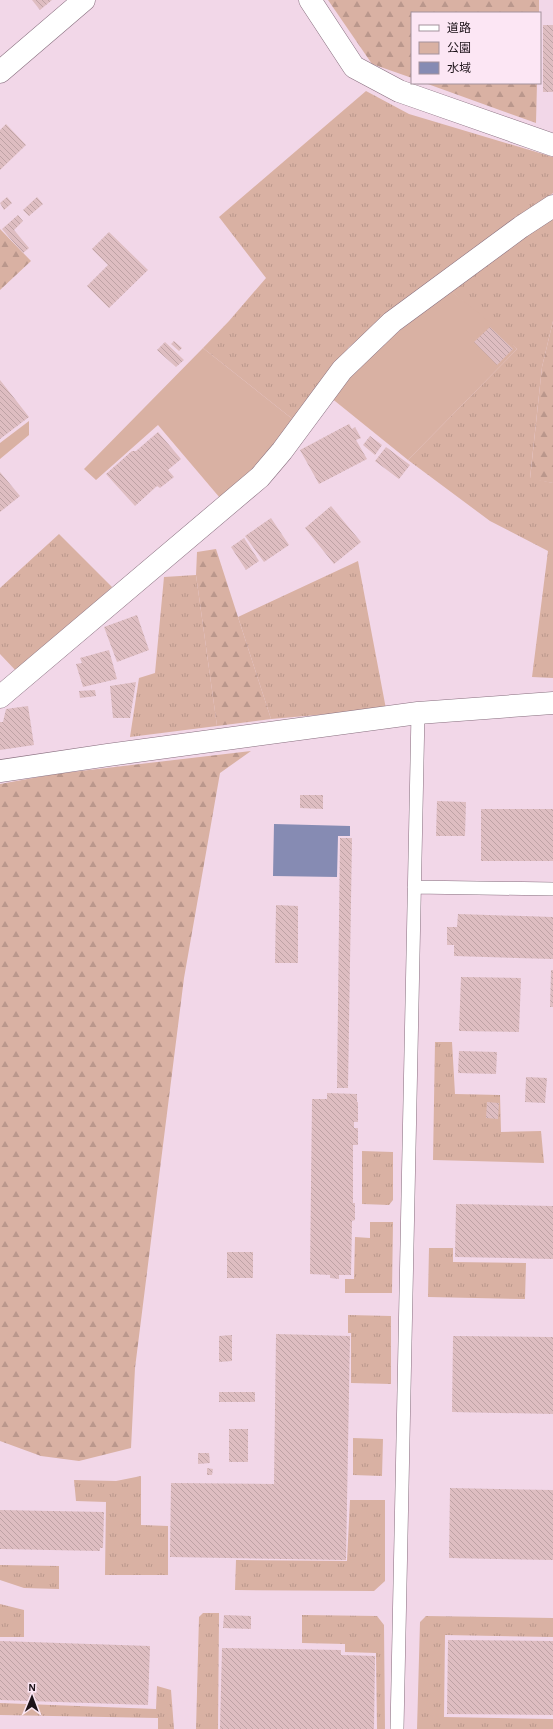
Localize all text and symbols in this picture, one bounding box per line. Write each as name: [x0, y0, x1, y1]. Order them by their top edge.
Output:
legend: [411, 12, 541, 84]
text: 道路: [447, 21, 471, 34]
text: 公園: [447, 42, 471, 54]
text: 水域: [447, 62, 471, 74]
north arrow: [12, 1677, 52, 1717]
text: N: [28, 1682, 36, 1693]

